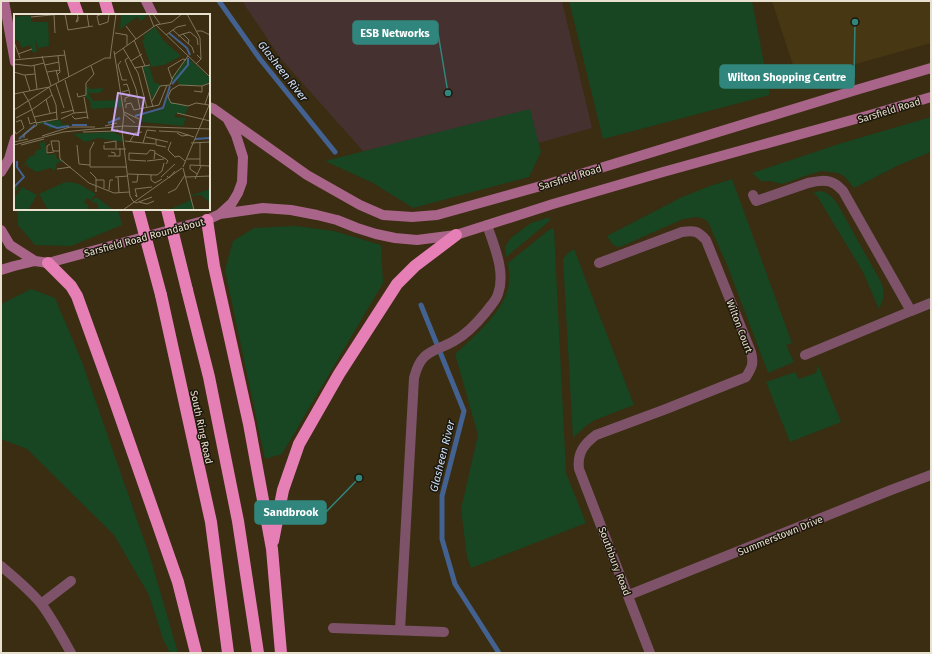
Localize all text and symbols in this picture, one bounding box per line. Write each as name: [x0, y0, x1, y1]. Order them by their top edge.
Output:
inset map: [14, 14, 210, 210]
callout: ESB Networks: [353, 21, 438, 44]
text: ESB Networks: [360, 27, 430, 40]
water label: Glasheen River: [255, 39, 311, 105]
callout: Wilton Shopping Centre: [720, 65, 854, 88]
text: Wilton Shopping Centre: [728, 71, 846, 84]
street label: Sarsfield Road: [856, 96, 922, 126]
street label: Sarsfield Road: [537, 163, 603, 193]
street label: Sarsfield Road Roundabout: [83, 216, 206, 260]
street label: Wilton Court: [723, 298, 755, 355]
street label: South Ring Road: [187, 389, 215, 465]
water label: Glasheen River: [427, 418, 458, 493]
callout: Sandbrook: [255, 501, 326, 524]
text: Sandbrook: [264, 506, 319, 519]
street label: Summerstown Drive: [736, 513, 825, 558]
street label: Southbury Road: [595, 525, 633, 598]

